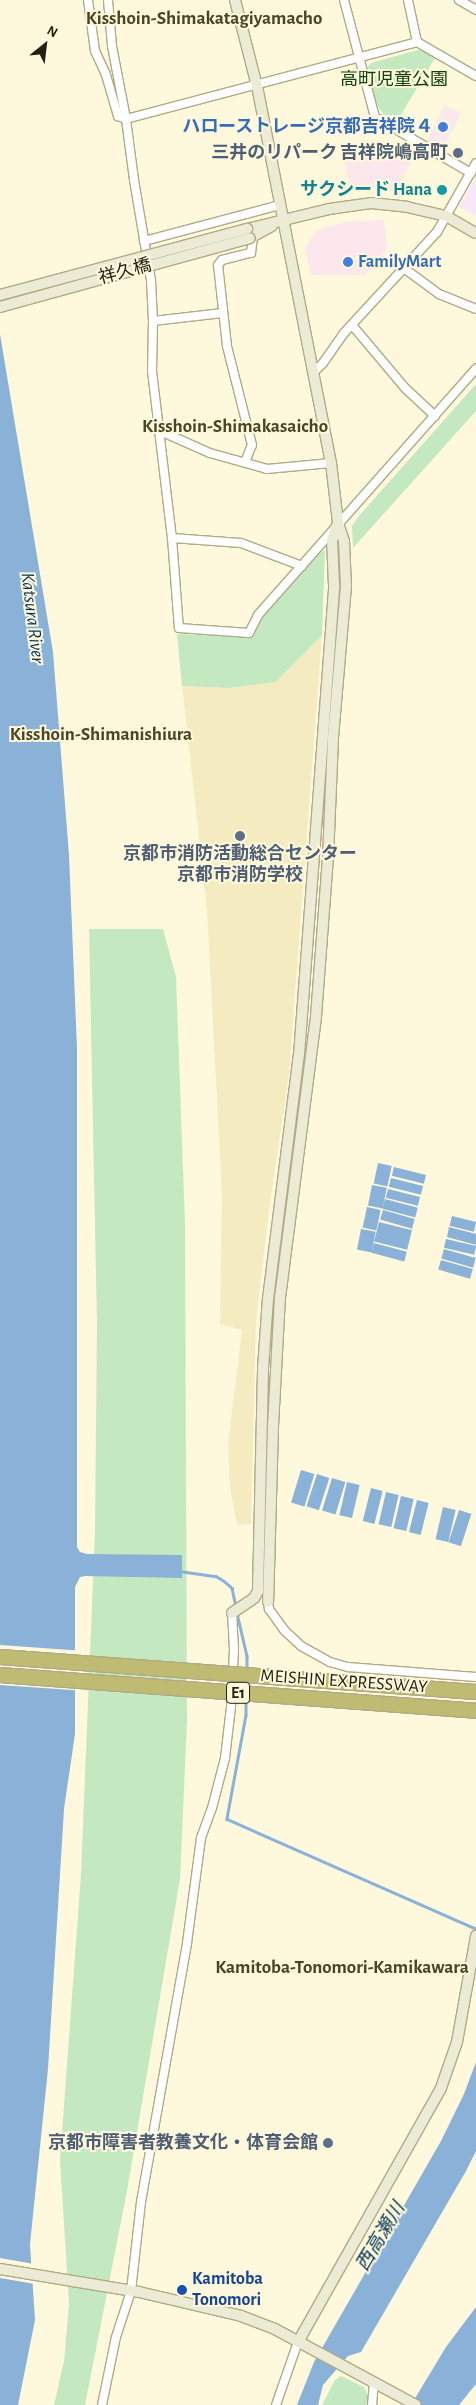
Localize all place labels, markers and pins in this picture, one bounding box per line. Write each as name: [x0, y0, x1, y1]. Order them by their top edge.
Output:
place label: ハローストレージ京都吉祥院４: [181, 116, 433, 138]
marker: ハローストレージ京都吉祥院４: [437, 121, 449, 133]
place label: 三井のリパーク 吉祥院嶋高町: [211, 142, 448, 164]
marker: 三井のリパーク 吉祥院嶋高町: [452, 147, 464, 159]
place label: サクシード Hana: [300, 179, 432, 201]
marker: サクシード Hana: [436, 184, 448, 196]
place label: FamilyMart: [358, 251, 441, 273]
marker: FamilyMart: [342, 256, 354, 268]
marker: 京都市消防活動総合センター 京都市消防学校: [234, 830, 246, 842]
place label: 京都市消防活動総合センター 京都市消防学校: [123, 844, 357, 886]
place label: 京都市障害者教養文化・体育会館: [48, 2132, 318, 2154]
marker: 京都市障害者教養文化・体育会館: [322, 2137, 334, 2149]
place label: Kamitoba Tonomori: [192, 2269, 263, 2312]
marker: Kamitoba Tonomori: [176, 2284, 188, 2296]

